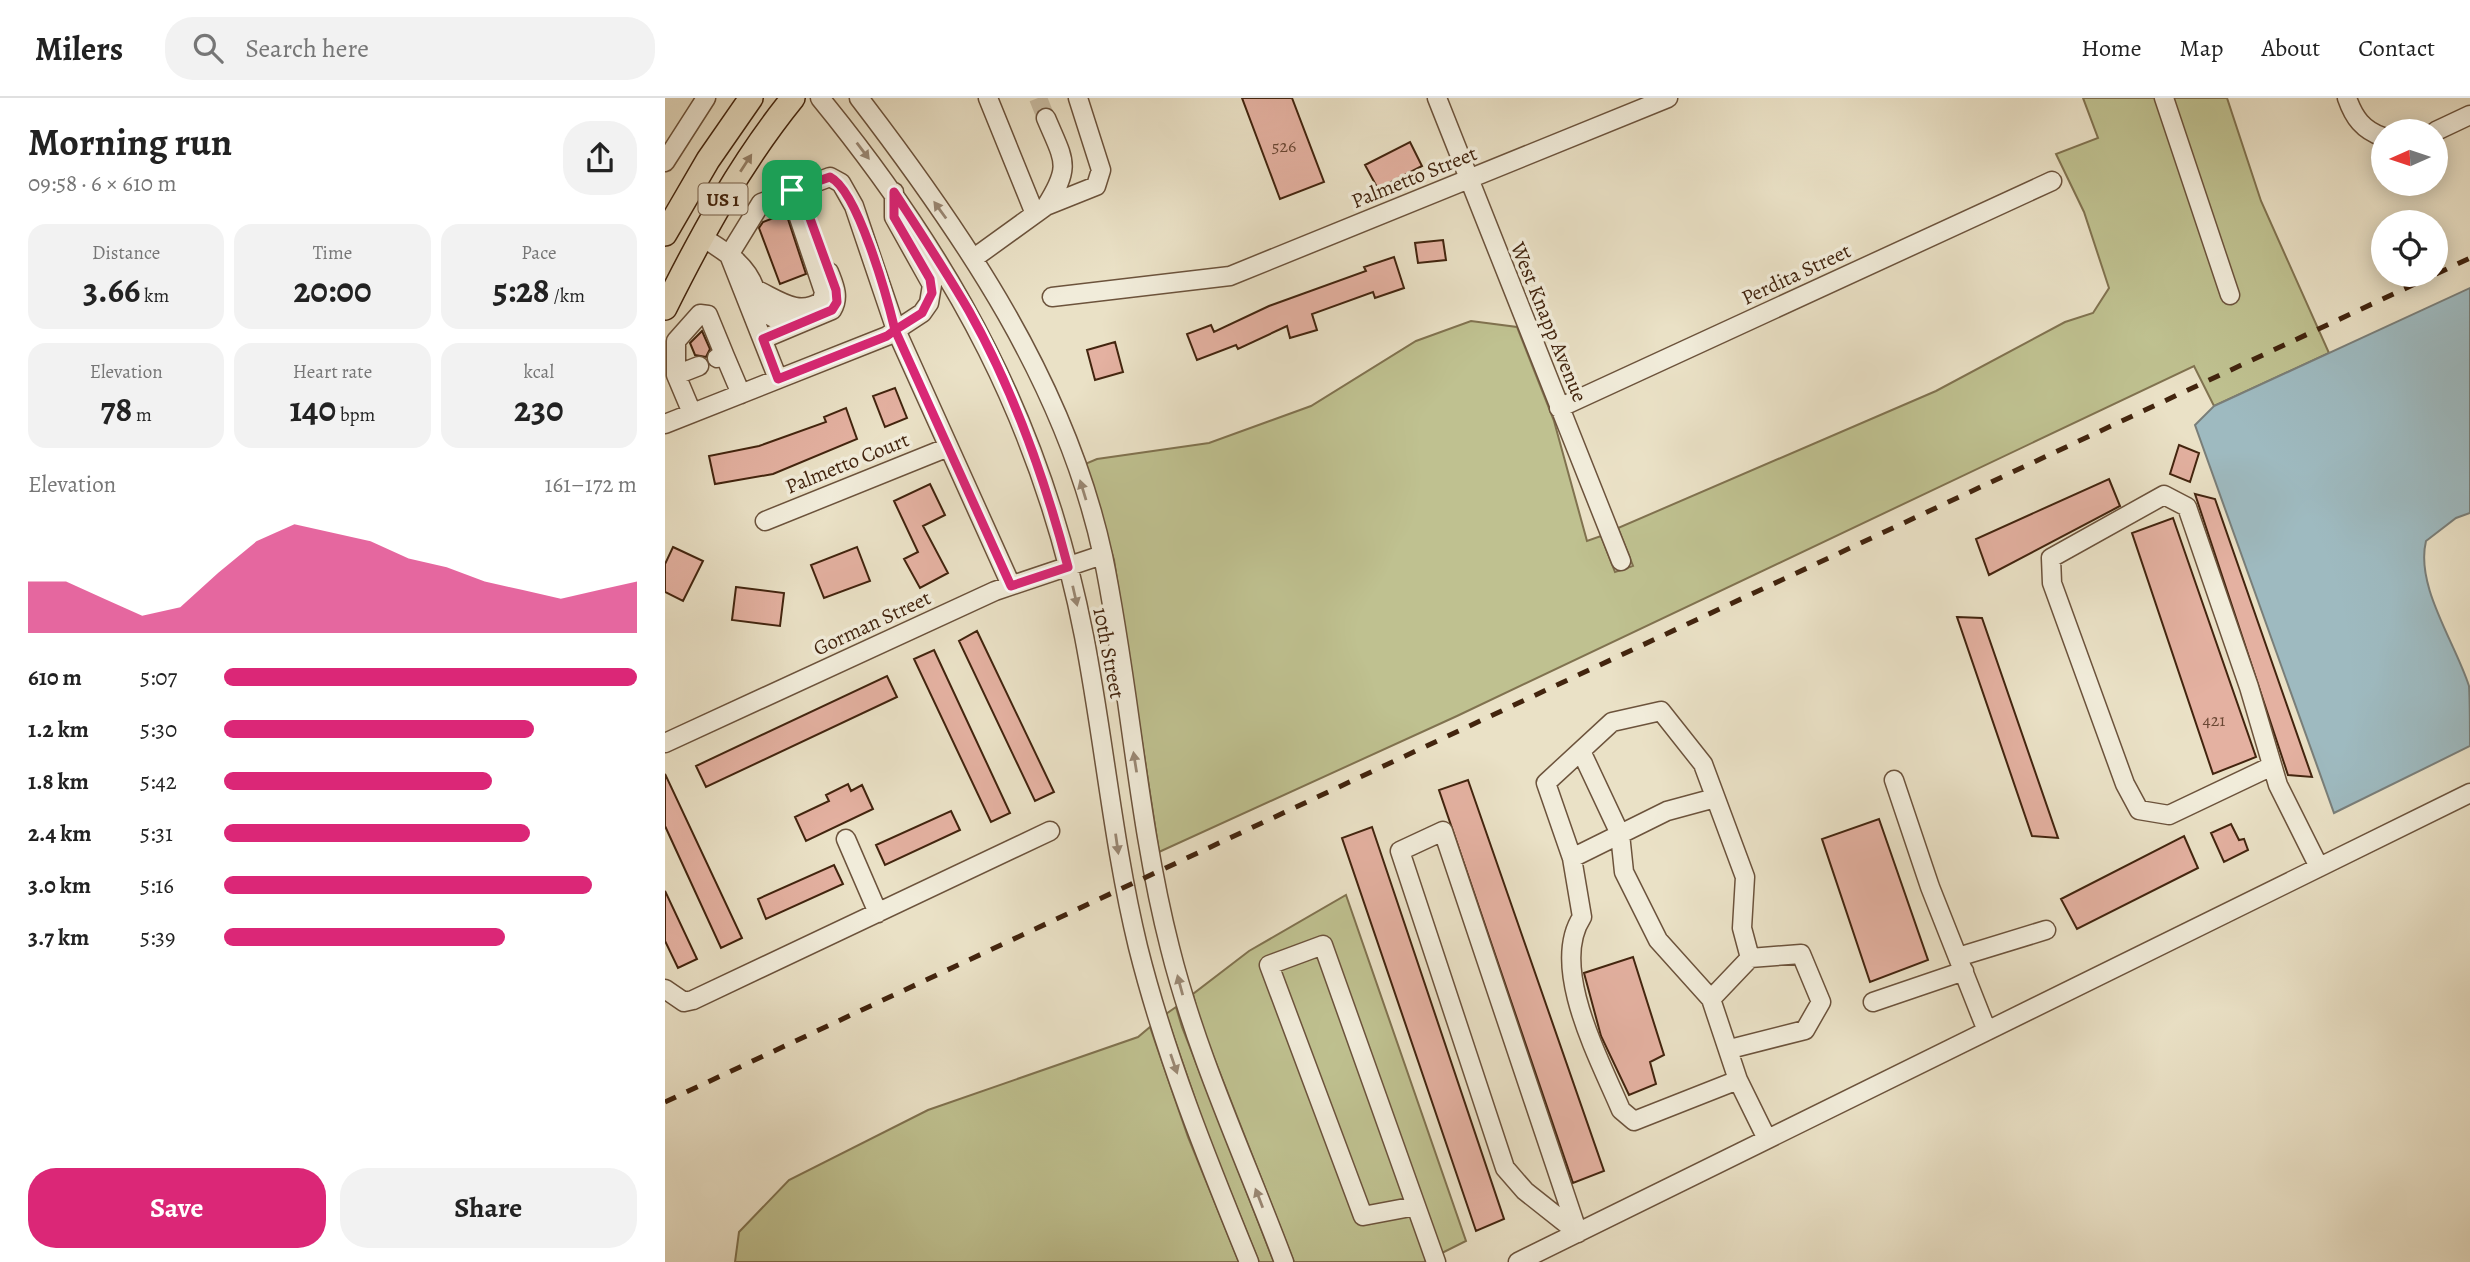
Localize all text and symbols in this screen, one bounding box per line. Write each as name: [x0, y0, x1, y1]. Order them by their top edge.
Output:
search box: [165, 17, 655, 80]
text: Milers: [35, 26, 123, 71]
icon: search: [189, 29, 227, 67]
text: Search here: [245, 31, 369, 66]
text: Home: [2081, 32, 2142, 64]
text: Map: [2180, 32, 2224, 64]
text: About: [2262, 32, 2320, 64]
text: Contact: [2358, 32, 2435, 64]
text: Morning run: [28, 116, 232, 168]
north arrow: [2371, 119, 2448, 196]
map controls: [2371, 119, 2448, 287]
button: share: [563, 121, 637, 195]
house number: 526: [1272, 134, 1296, 158]
street label: Palmetto Street: [1347, 139, 1481, 215]
one-way arrow: [855, 142, 870, 160]
one-way arrow: [739, 153, 752, 172]
pin: [762, 160, 822, 220]
text: 09:58 · 6 × 610 m: [28, 168, 177, 199]
icon: arrive: [773, 171, 811, 209]
road number: US 1: [699, 184, 747, 214]
one-way arrow: [933, 201, 947, 219]
button: locate: [2371, 210, 2448, 287]
street label: Perdita Street: [1737, 236, 1855, 312]
street label: West Knapp Avenue: [1504, 237, 1594, 406]
text: Distance: [92, 240, 160, 266]
text: Time: [313, 240, 352, 266]
text: Pace: [521, 240, 556, 266]
text: 3.66: [83, 266, 140, 314]
text: 20:00: [293, 266, 372, 314]
text: 5:28: [493, 266, 550, 314]
text: km: [140, 283, 169, 309]
text: /km: [550, 283, 585, 309]
text: Elevation: [90, 359, 163, 385]
text: Heart rate: [293, 359, 372, 385]
text: kcal: [524, 359, 554, 385]
text: 78: [101, 385, 132, 433]
text: 140: [290, 385, 336, 433]
text: 230: [514, 385, 564, 433]
text: m: [132, 402, 152, 428]
text: bpm: [336, 402, 375, 428]
street label: Palmetto Court: [781, 425, 913, 501]
text: Elevation: [28, 469, 116, 500]
text: 161–172 m: [545, 469, 637, 500]
one-way arrow: [1078, 479, 1088, 500]
street label: Gorman Street: [809, 584, 935, 662]
one-way arrow: [1069, 585, 1080, 607]
street label: 10th Street: [1086, 605, 1132, 701]
text: 610 m: [28, 662, 82, 693]
text: 5:07: [140, 662, 177, 693]
house number: 421: [2203, 708, 2225, 732]
text: 1.2 km: [28, 714, 89, 745]
text: 5:30: [140, 714, 177, 745]
one-way arrow: [1129, 751, 1140, 773]
text: 1.8 km: [28, 766, 89, 797]
text: 5:42: [140, 766, 177, 797]
text: 2.4 km: [28, 818, 91, 849]
text: 5:31: [140, 818, 173, 849]
one-way arrow: [1112, 833, 1123, 855]
text: 3.0 km: [28, 870, 91, 901]
text: 5:16: [140, 870, 174, 901]
text: 3.7 km: [28, 922, 89, 953]
text: 5:39: [140, 922, 175, 953]
one-way arrow: [1174, 974, 1185, 996]
one-way arrow: [1169, 1054, 1179, 1075]
button: Save: [28, 1168, 326, 1248]
button: Share: [340, 1168, 637, 1248]
one-way arrow: [1254, 1188, 1265, 1209]

